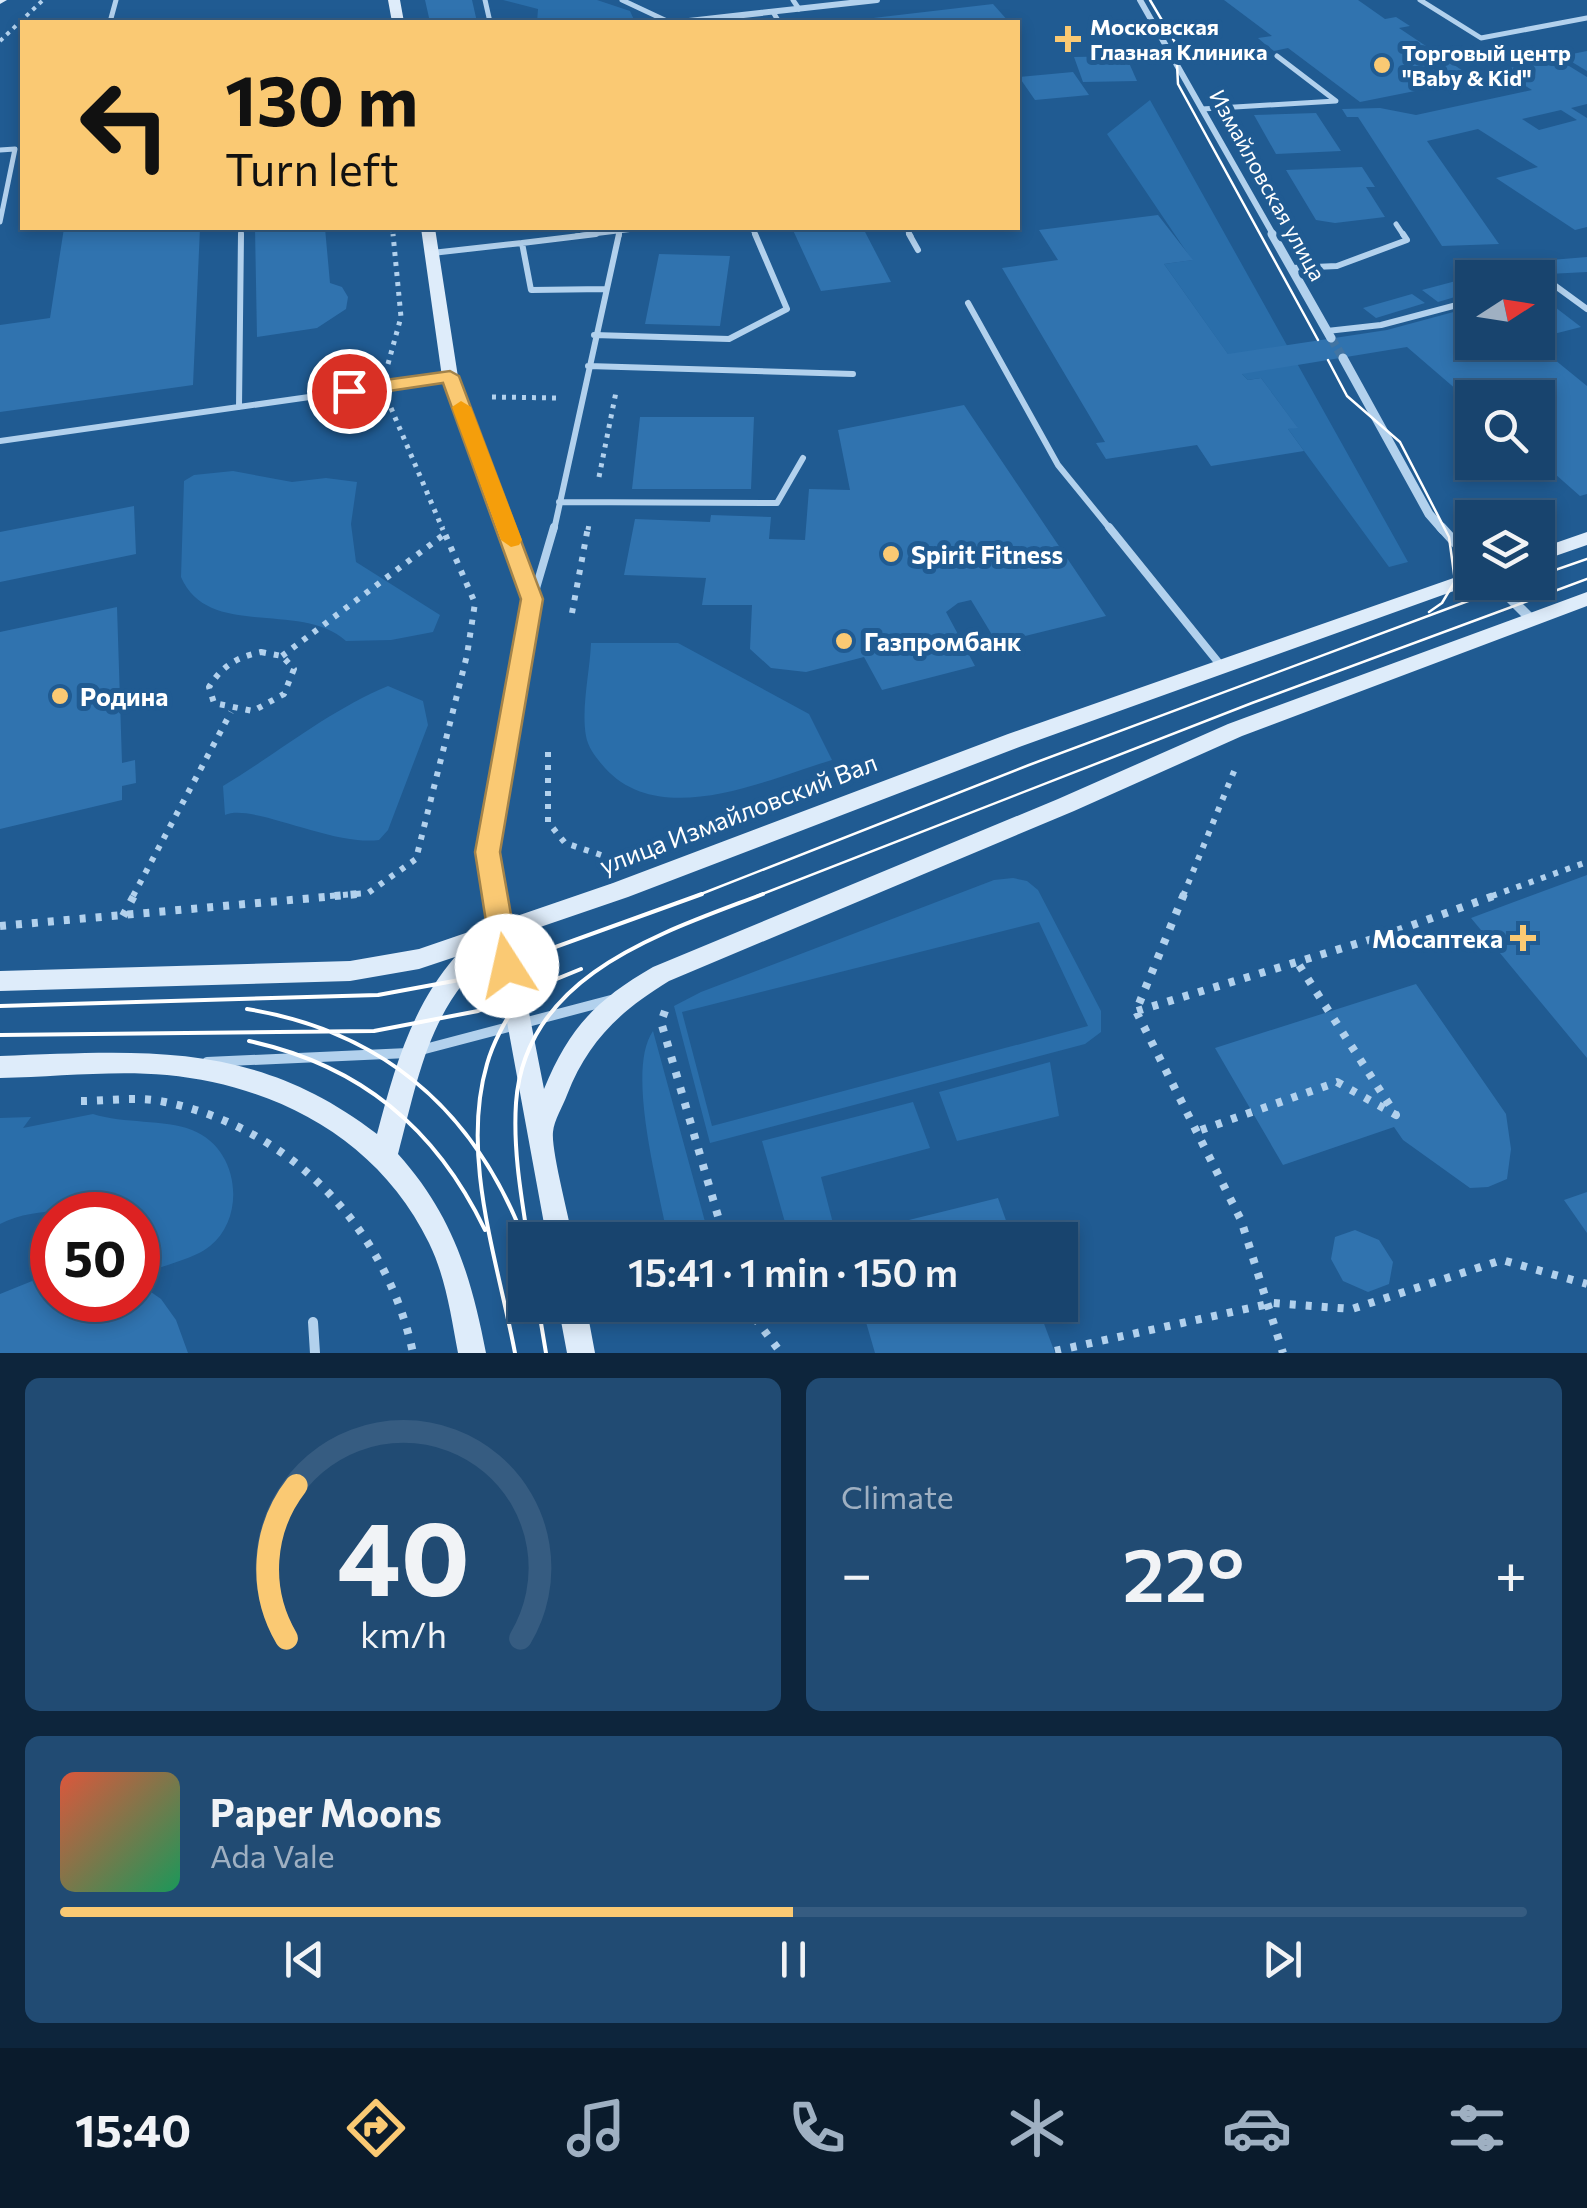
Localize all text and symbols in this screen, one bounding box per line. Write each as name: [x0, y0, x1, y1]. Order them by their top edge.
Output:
place label: Московская Глазная Клиника: [1090, 13, 1267, 65]
marker: Московская Глазная Клиника: [1055, 26, 1081, 52]
place label: Торговый центр "Baby & Kid": [1402, 39, 1571, 91]
marker: Торговый центр "Baby & Kid": [1371, 54, 1393, 76]
text: 130 m: [225, 55, 418, 140]
icon: left: [60, 60, 190, 190]
street label: Измайловская улица: [1204, 85, 1332, 285]
text: Turn left: [225, 140, 399, 195]
north arrow: [1455, 260, 1555, 360]
map controls: [1455, 260, 1555, 600]
pin: [307, 349, 392, 434]
icon: arrive: [322, 364, 377, 419]
button: search: [1455, 380, 1555, 480]
button: layers: [1455, 500, 1555, 600]
place label: Spirit Fitness: [911, 539, 1063, 569]
marker: Spirit Fitness: [880, 543, 902, 565]
place label: Газпромбанк: [864, 626, 1021, 656]
marker: Газпромбанк: [833, 630, 855, 652]
place label: Родина: [80, 681, 168, 711]
marker: Родина: [49, 685, 71, 707]
street label: улица Измайловский Вал: [595, 746, 881, 880]
position arrow: [455, 914, 559, 1018]
place label: Мосаптека: [1372, 923, 1503, 953]
marker: Мосаптека: [1512, 927, 1534, 949]
speed limit sign: 50: [30, 1192, 160, 1322]
text: 15:41 · 1 min · 150 m: [628, 1248, 958, 1295]
text: Climate: [841, 1476, 954, 1516]
text: 40: [337, 1490, 469, 1617]
text: 22°: [1122, 1526, 1244, 1617]
text: −: [841, 1538, 872, 1605]
text: +: [1495, 1538, 1527, 1605]
text: km/h: [360, 1612, 446, 1655]
text: Paper Moons: [210, 1788, 442, 1835]
text: Ada Vale: [210, 1835, 335, 1875]
icon: previous: [277, 1932, 332, 1987]
icon: pause: [766, 1932, 821, 1987]
icon: next: [1255, 1932, 1310, 1987]
icon: directions: [341, 2093, 411, 2163]
icon: music: [561, 2093, 631, 2163]
icon: phone: [782, 2093, 852, 2163]
icon: climate: [1002, 2093, 1072, 2163]
icon: car: [1222, 2093, 1292, 2163]
icon: filters: [1442, 2093, 1512, 2163]
text: 15:40: [75, 2101, 191, 2156]

